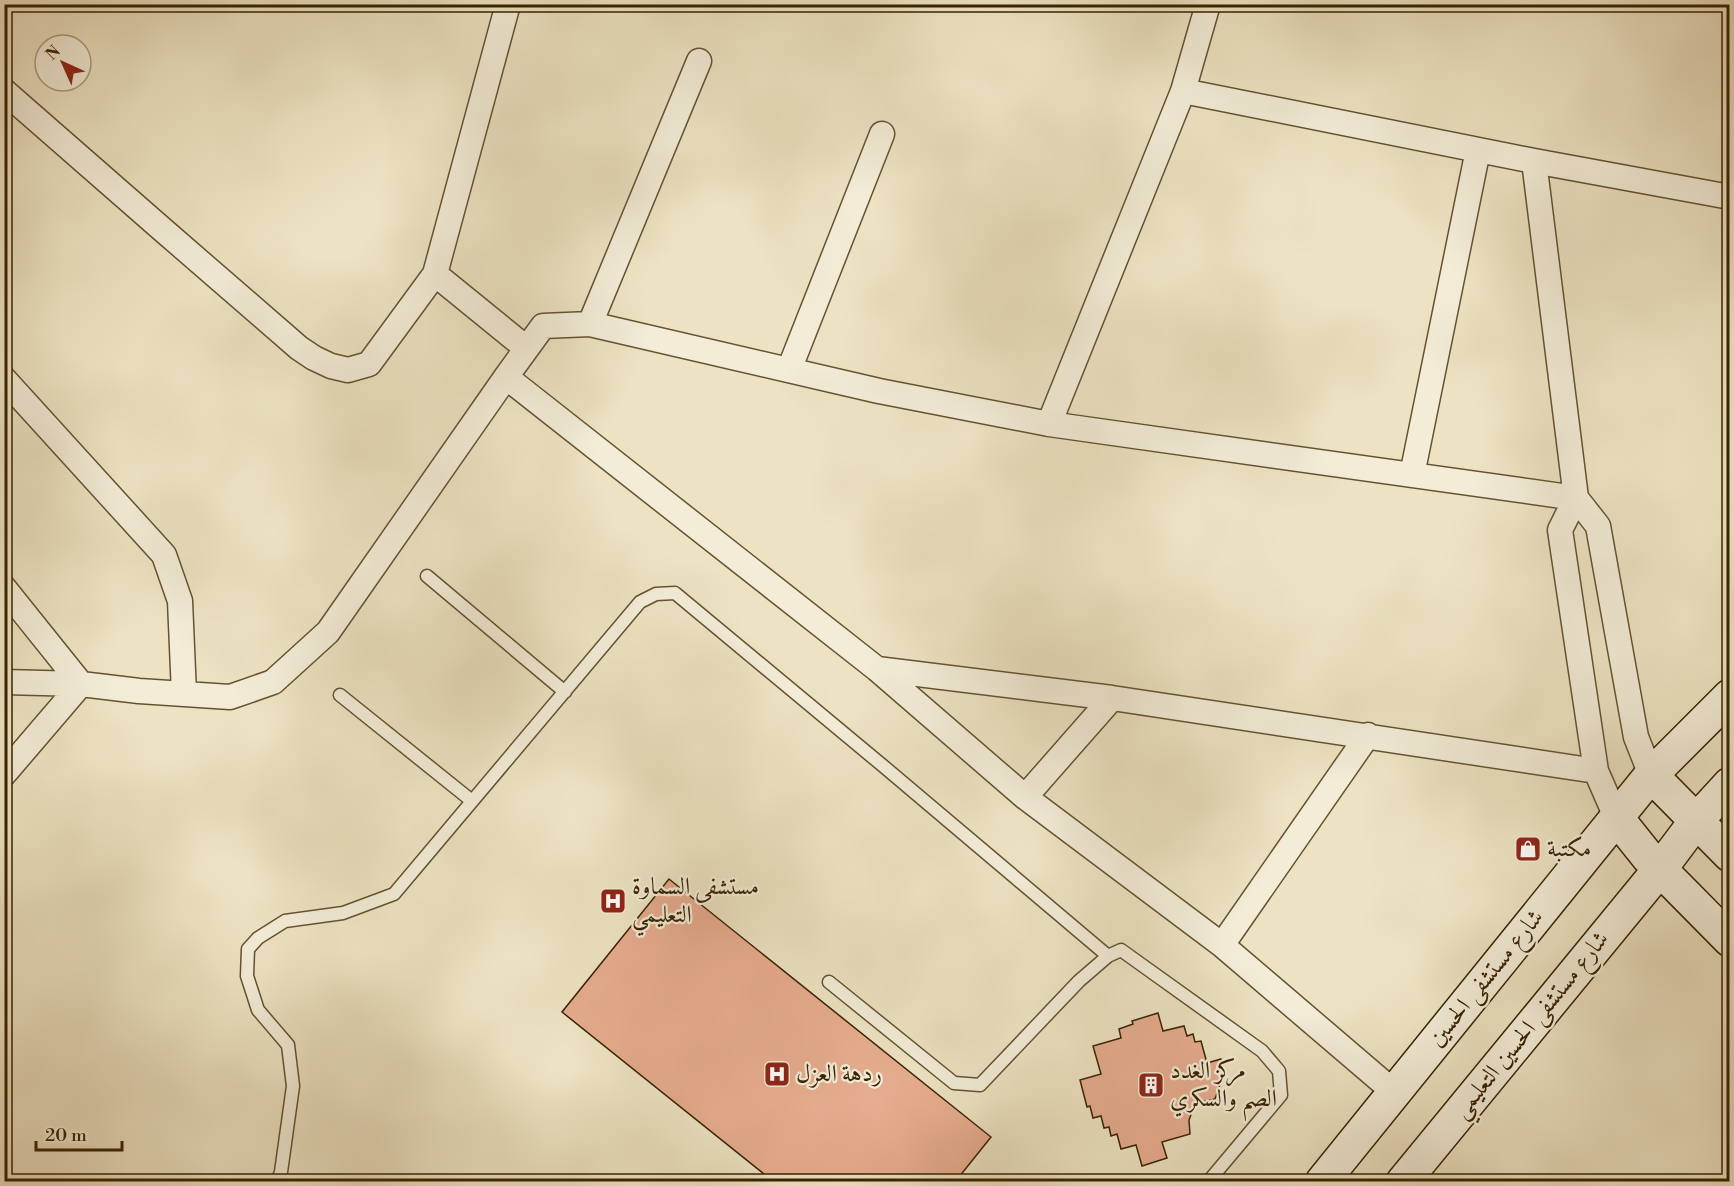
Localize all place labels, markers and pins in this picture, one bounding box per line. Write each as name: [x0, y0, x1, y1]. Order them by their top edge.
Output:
shop icon: مكتبة: [1513, 834, 1543, 864]
place label: مكتبة: [1547, 834, 1591, 864]
place label: مستشفى السماوة التعليمي: [632, 872, 759, 937]
hospital icon: مستشفى السماوة التعليمي: [598, 886, 628, 916]
place label: مركز الغدد الصم والسكري: [1170, 1056, 1277, 1122]
hospital icon: ردهة العزل: [762, 1059, 792, 1089]
place label: ردهة العزل: [796, 1059, 882, 1089]
building icon: مركز الغدد الصم والسكري: [1136, 1070, 1166, 1100]

